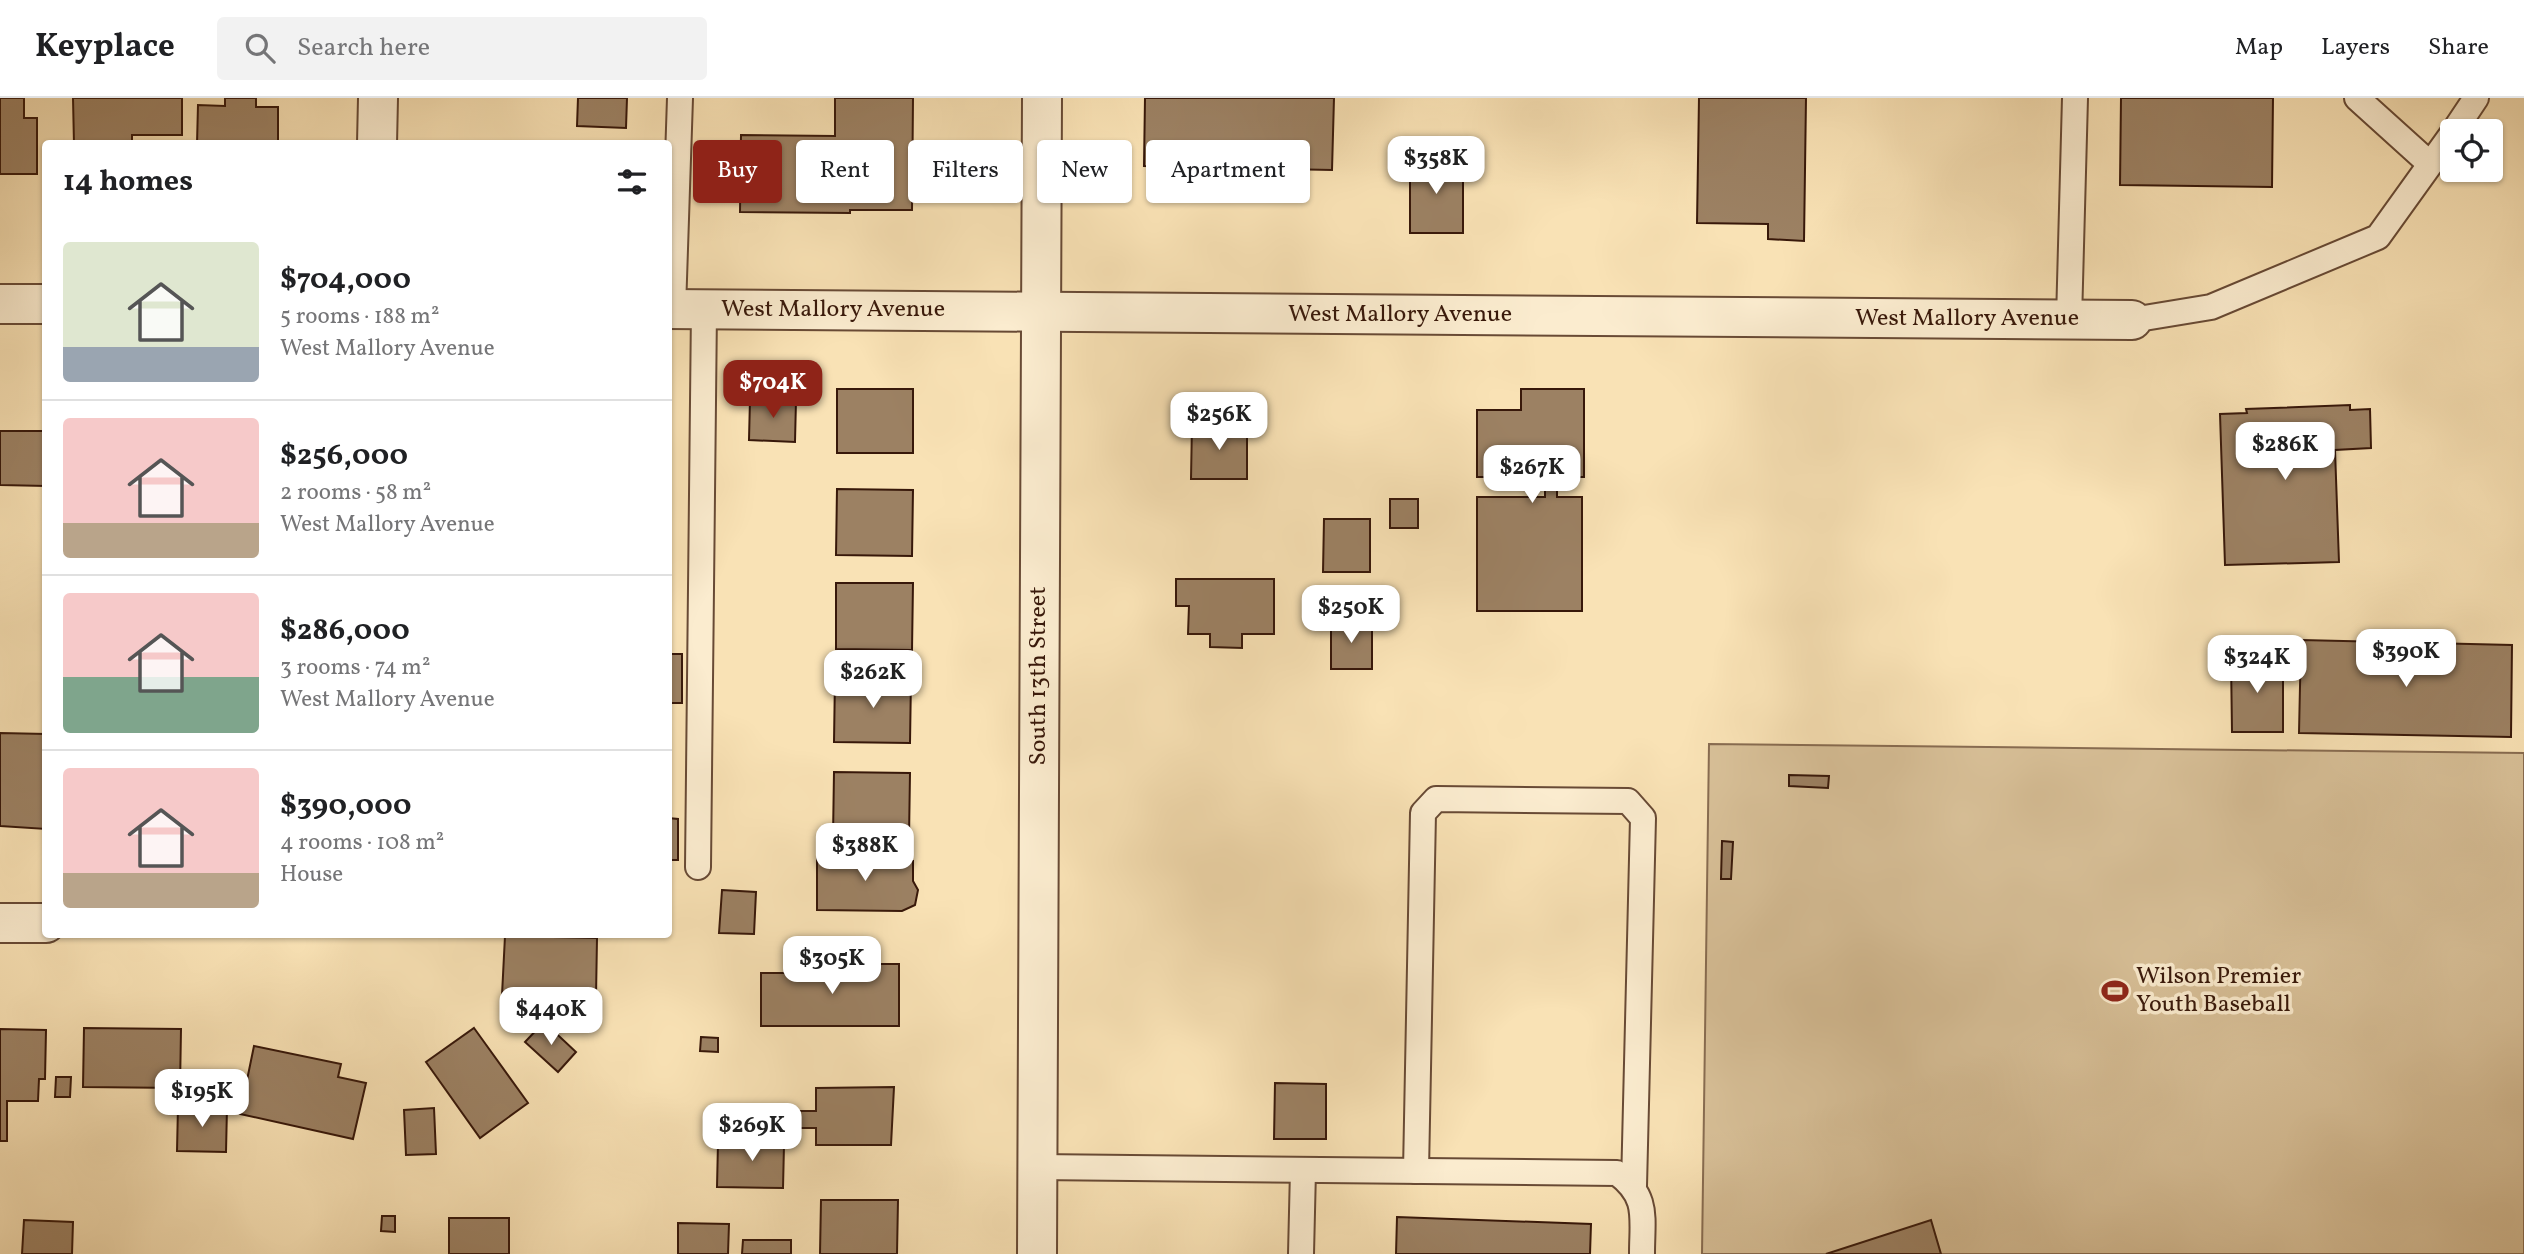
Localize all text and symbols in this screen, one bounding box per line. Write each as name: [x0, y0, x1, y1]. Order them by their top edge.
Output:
search box: [217, 17, 707, 80]
text: Keyplace: [35, 25, 175, 71]
icon: search: [241, 29, 279, 67]
text: Search here: [297, 30, 430, 66]
text: Map: [2235, 31, 2283, 65]
text: Layers: [2321, 31, 2390, 65]
text: Share: [2428, 31, 2489, 65]
map controls: [2440, 119, 2503, 182]
button: locate: [2440, 119, 2503, 182]
pin: $358K: [1387, 136, 1485, 196]
chip: Buy: [693, 140, 782, 203]
chip: Rent: [796, 140, 894, 203]
chip: Filters: [908, 140, 1023, 203]
chip: New: [1037, 140, 1132, 203]
chip: Apartment: [1146, 140, 1310, 203]
text: $358K: [1404, 143, 1468, 175]
text: 14 homes: [63, 161, 193, 203]
icon: filters: [613, 163, 651, 201]
text: $704,000: [280, 259, 411, 301]
icon: home: [119, 270, 203, 354]
street label: West Mallory Avenue: [721, 293, 945, 327]
street label: West Mallory Avenue: [1288, 298, 1512, 332]
text: 5 rooms · 188 m²: [280, 301, 439, 333]
street label: West Mallory Avenue: [1855, 302, 2079, 336]
text: West Mallory Avenue: [280, 333, 495, 365]
pin: $704K: [724, 360, 822, 420]
text: $704K: [739, 367, 807, 399]
pin: $256K: [1170, 392, 1268, 452]
text: $256K: [1186, 399, 1252, 431]
pin: $286K: [2236, 422, 2334, 482]
text: $286K: [2252, 429, 2318, 461]
text: $256,000: [280, 435, 408, 477]
icon: home: [119, 446, 203, 530]
pin: $267K: [1483, 446, 1581, 505]
text: $267K: [1499, 452, 1565, 484]
text: 2 rooms · 58 m²: [280, 477, 431, 509]
text: West Mallory Avenue: [280, 509, 495, 541]
street label: South 13th Street: [1022, 586, 1056, 766]
pin: $250K: [1302, 586, 1400, 645]
text: $250K: [1318, 592, 1384, 624]
text: $286,000: [280, 610, 410, 652]
icon: home: [119, 621, 203, 705]
pin: $390K: [2357, 630, 2455, 689]
pin: $324K: [2208, 636, 2306, 695]
text: $390K: [2372, 636, 2440, 668]
text: $324K: [2224, 642, 2290, 674]
pin: $262K: [824, 650, 922, 710]
text: 3 rooms · 74 m²: [280, 652, 430, 684]
text: $262K: [840, 657, 906, 689]
text: West Mallory Avenue: [280, 684, 495, 716]
text: $390,000: [280, 785, 412, 827]
icon: home: [119, 796, 203, 880]
pin: $388K: [816, 824, 914, 883]
text: 4 rooms · 108 m²: [280, 827, 444, 859]
text: $388K: [832, 830, 898, 862]
text: House: [280, 859, 343, 891]
pin: $305K: [783, 936, 881, 996]
text: $305K: [799, 943, 865, 975]
place label: Wilson Premier Youth Baseball: [2136, 960, 2301, 1022]
sports icon: Wilson Premier Youth Baseball: [2100, 976, 2130, 1006]
pin: $440K: [502, 988, 600, 1047]
text: $440K: [515, 994, 587, 1026]
pin: $195K: [153, 1070, 251, 1129]
text: $195K: [171, 1076, 233, 1108]
pin: $269K: [703, 1104, 801, 1163]
text: $269K: [719, 1110, 785, 1142]

